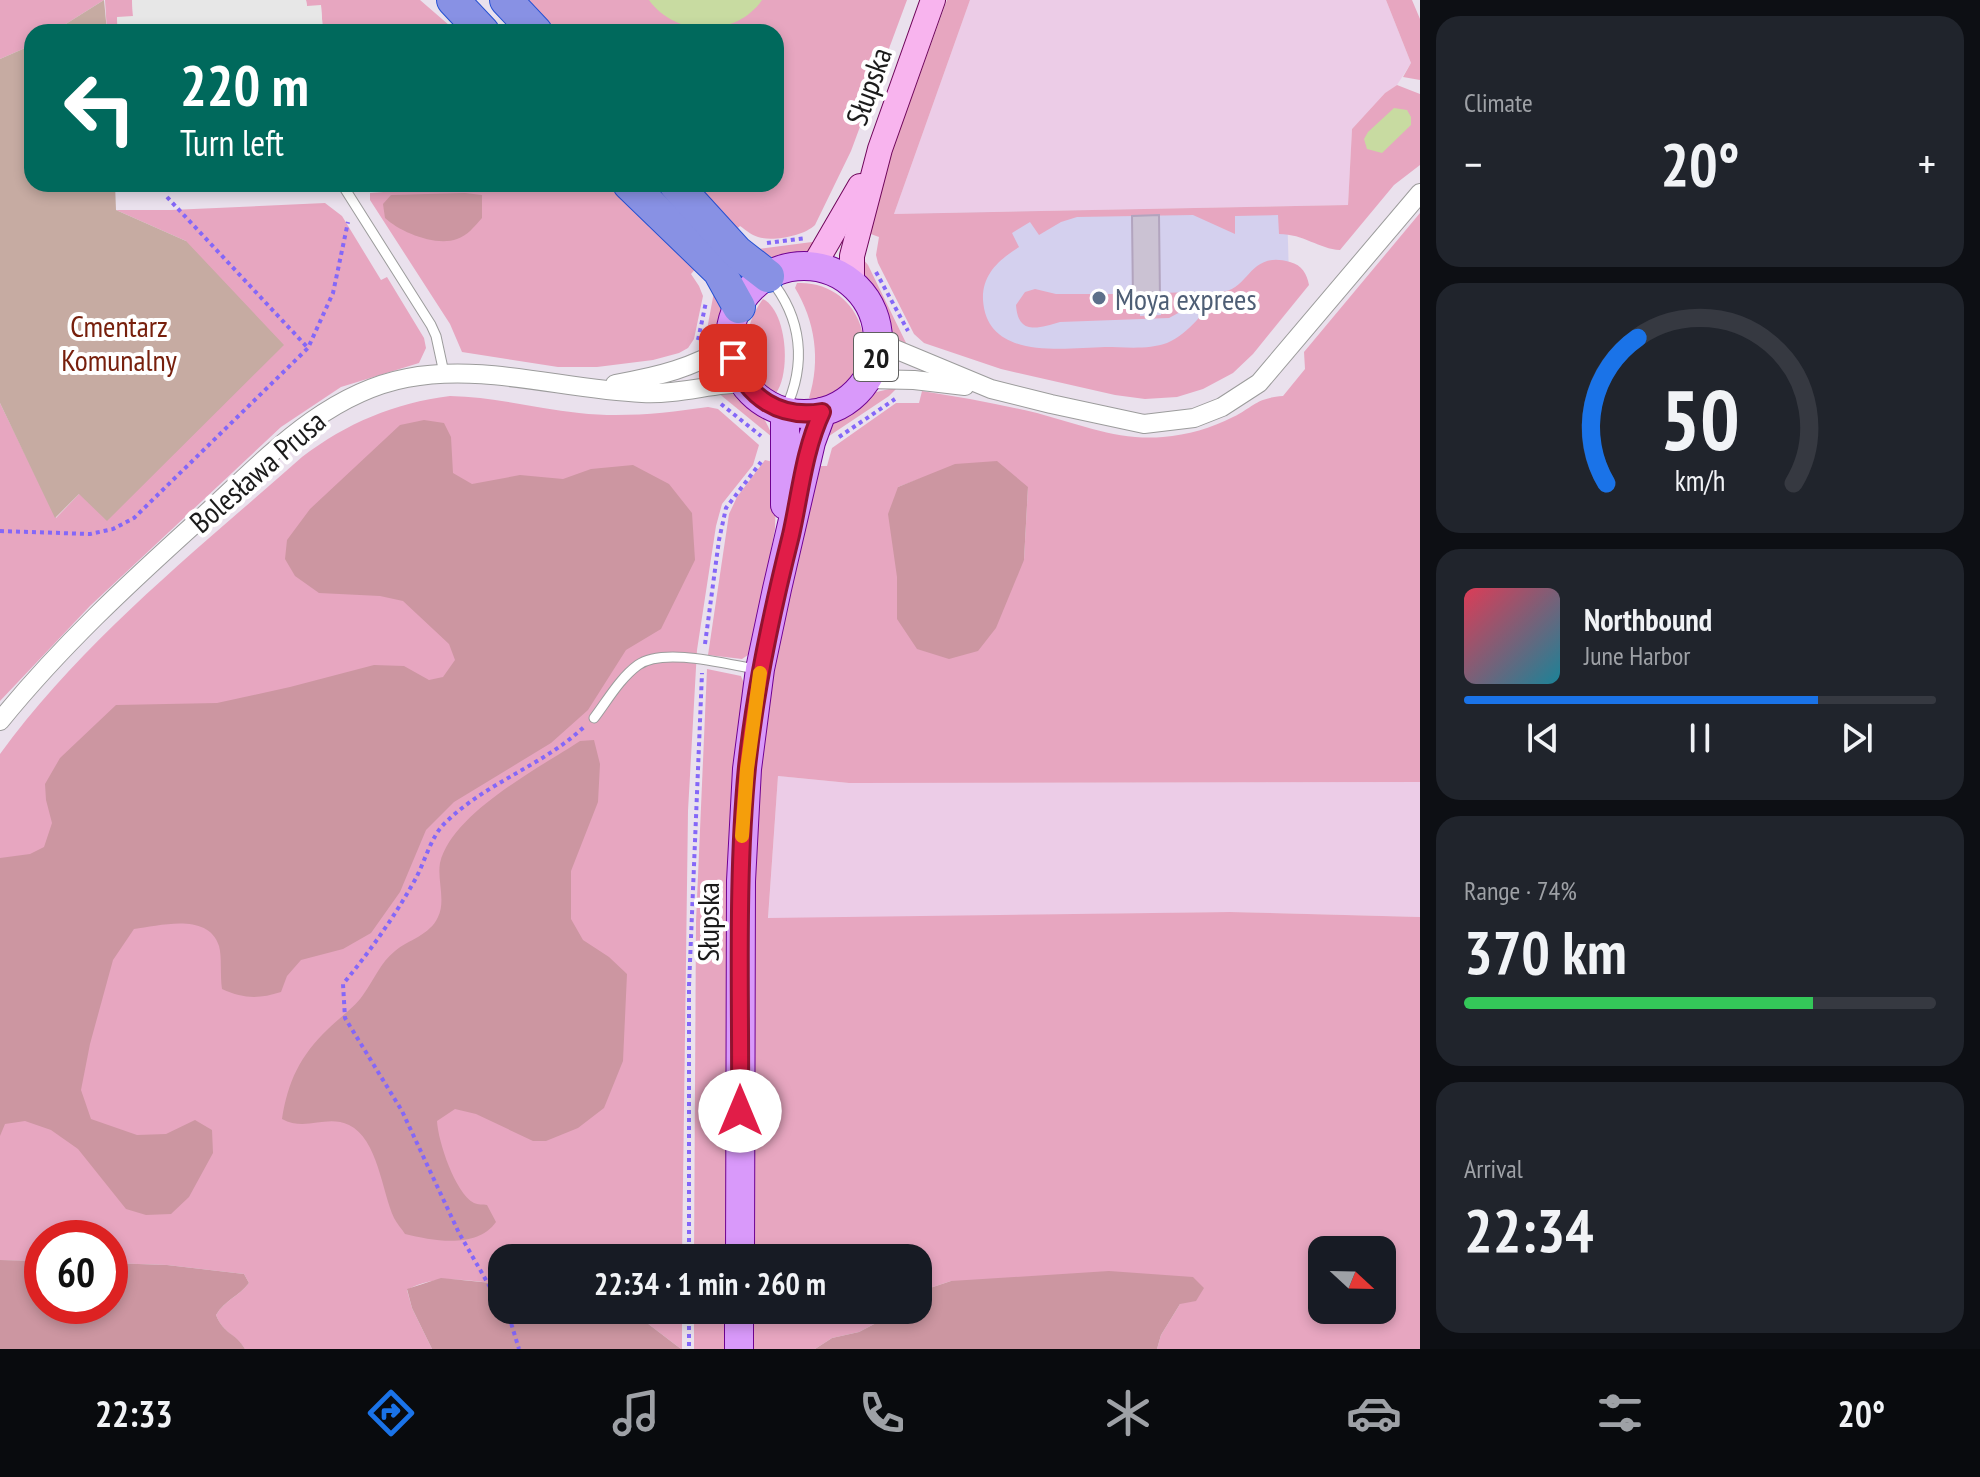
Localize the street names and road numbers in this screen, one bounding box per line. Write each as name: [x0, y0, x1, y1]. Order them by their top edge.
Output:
street label: Słupska: [836, 42, 900, 130]
road number: 20: [854, 333, 898, 381]
street label: Bolesława Prusa: [181, 401, 333, 541]
street label: Słupska: [688, 882, 727, 962]

